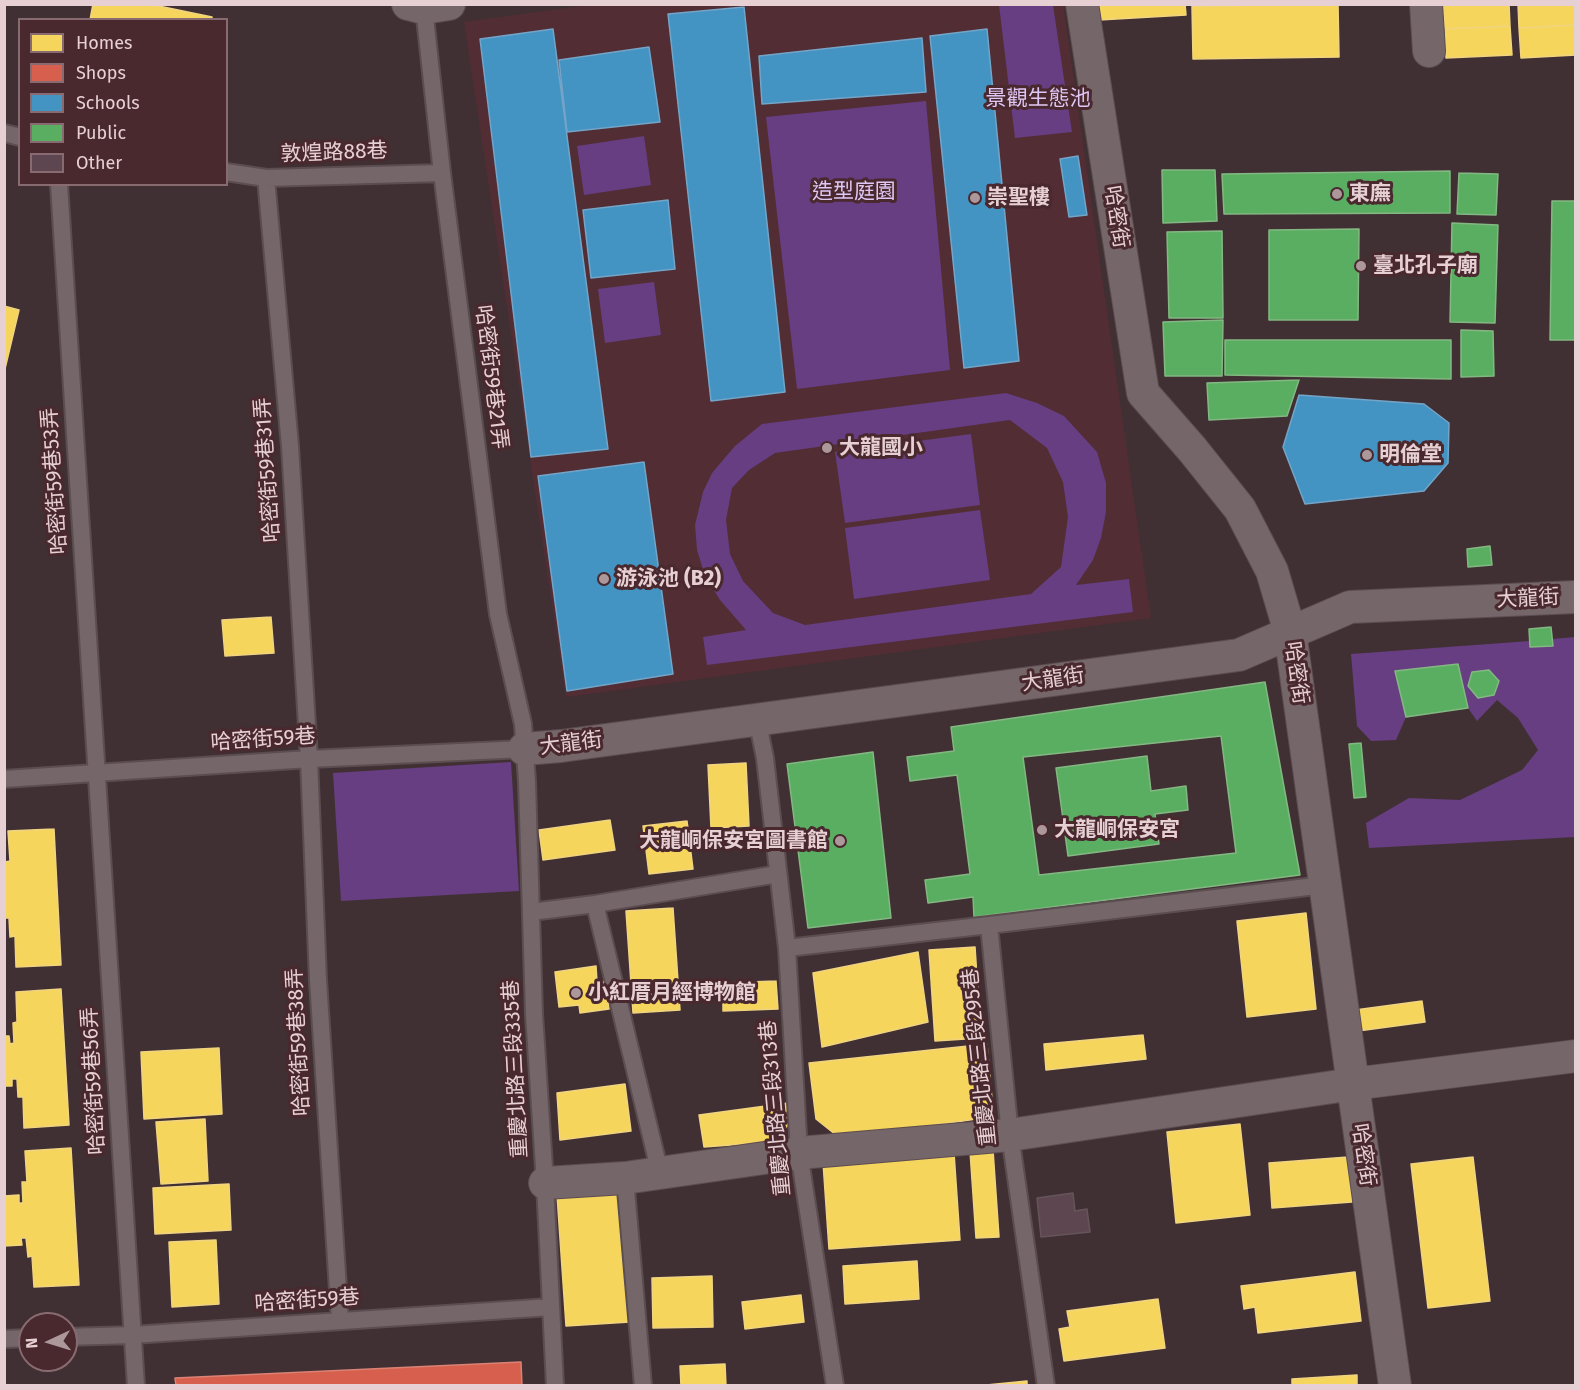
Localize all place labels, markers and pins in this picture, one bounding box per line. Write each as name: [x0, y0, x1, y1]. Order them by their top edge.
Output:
place label: 東廡: [1349, 181, 1391, 207]
place label: 崇聖樓: [987, 185, 1050, 211]
marker: 東廡: [1330, 187, 1344, 201]
marker: 崇聖樓: [968, 191, 982, 205]
place label: 臺北孔子廟: [1373, 253, 1478, 279]
marker: 臺北孔子廟: [1354, 259, 1368, 273]
place label: 大龍國小: [839, 435, 923, 461]
marker: 大龍國小: [820, 441, 834, 455]
place label: 明倫堂: [1379, 442, 1442, 468]
marker: 明倫堂: [1360, 448, 1374, 462]
place label: 游泳池 (B2): [616, 566, 721, 592]
marker: 游泳池 (B2): [597, 572, 611, 586]
place label: 大龍峒保安宮: [1054, 817, 1180, 843]
marker: 大龍峒保安宮: [1035, 823, 1049, 837]
place label: 大龍峒保安宮圖書館: [639, 828, 828, 854]
marker: 大龍峒保安宮圖書館: [833, 834, 847, 848]
place label: 小紅厝月經博物館: [588, 980, 756, 1006]
marker: 小紅厝月經博物館: [569, 986, 583, 1000]

